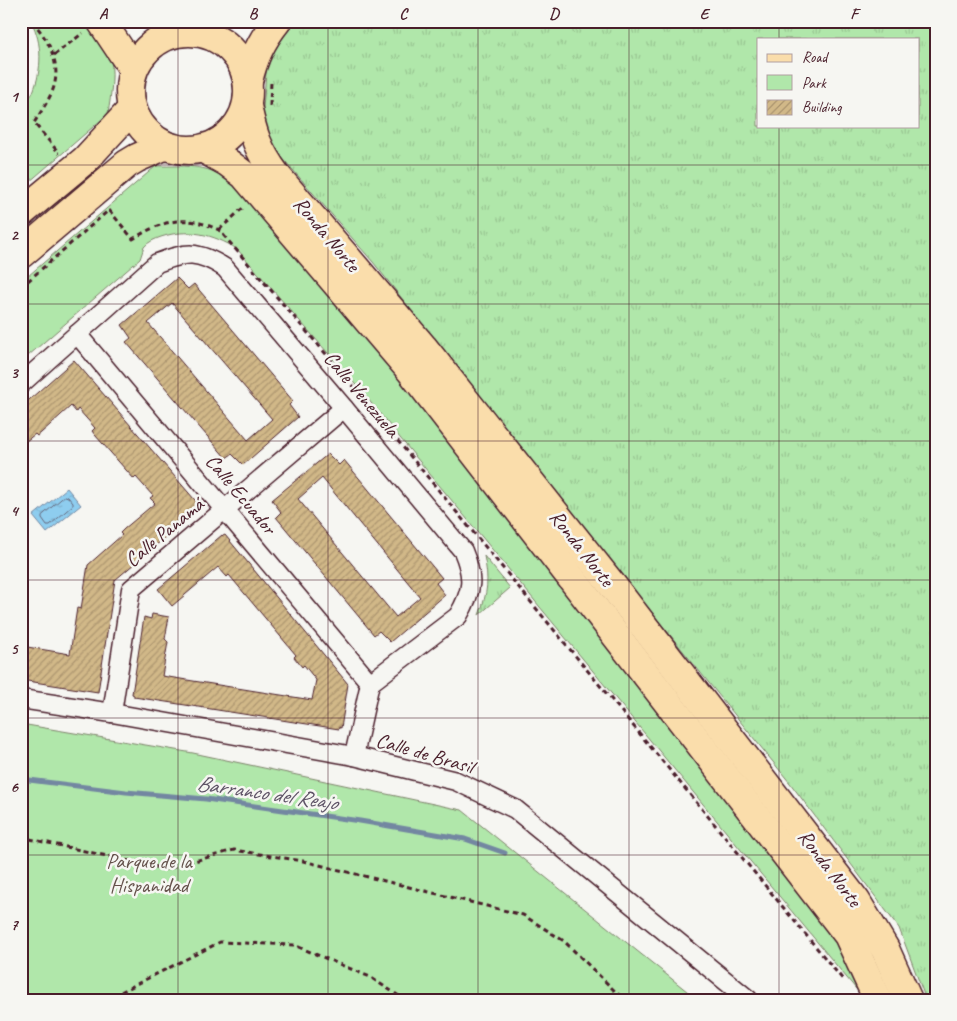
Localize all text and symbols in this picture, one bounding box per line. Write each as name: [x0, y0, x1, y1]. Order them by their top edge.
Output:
text: A: [99, 4, 109, 24]
text: B: [249, 4, 259, 24]
text: C: [399, 4, 409, 24]
text: D: [549, 4, 560, 24]
text: E: [700, 4, 711, 24]
text: F: [850, 4, 861, 24]
legend: [757, 38, 920, 128]
text: Road: [802, 48, 829, 67]
text: Park: [802, 74, 827, 93]
text: 1: [10, 87, 19, 107]
text: Building: [802, 98, 842, 117]
street label: Ronda Norte: [288, 191, 367, 279]
text: 2: [10, 225, 19, 245]
street label: Calle Venezuela: [318, 346, 407, 444]
text: 3: [10, 363, 19, 383]
street label: Calle Ecuador: [200, 448, 283, 541]
street label: Calle Panamá: [119, 490, 210, 573]
text: 4: [10, 501, 19, 521]
street label: Ronda Norte: [544, 504, 621, 593]
text: 5: [11, 639, 20, 659]
street label: Calle de Brasil: [373, 727, 480, 780]
water label: Barranco del Reajo: [195, 769, 342, 817]
text: 6: [10, 777, 19, 797]
street label: Ronda Norte: [792, 824, 869, 914]
park label: Parque de la Hispanidad: [106, 848, 193, 898]
text: 7: [10, 915, 19, 935]

